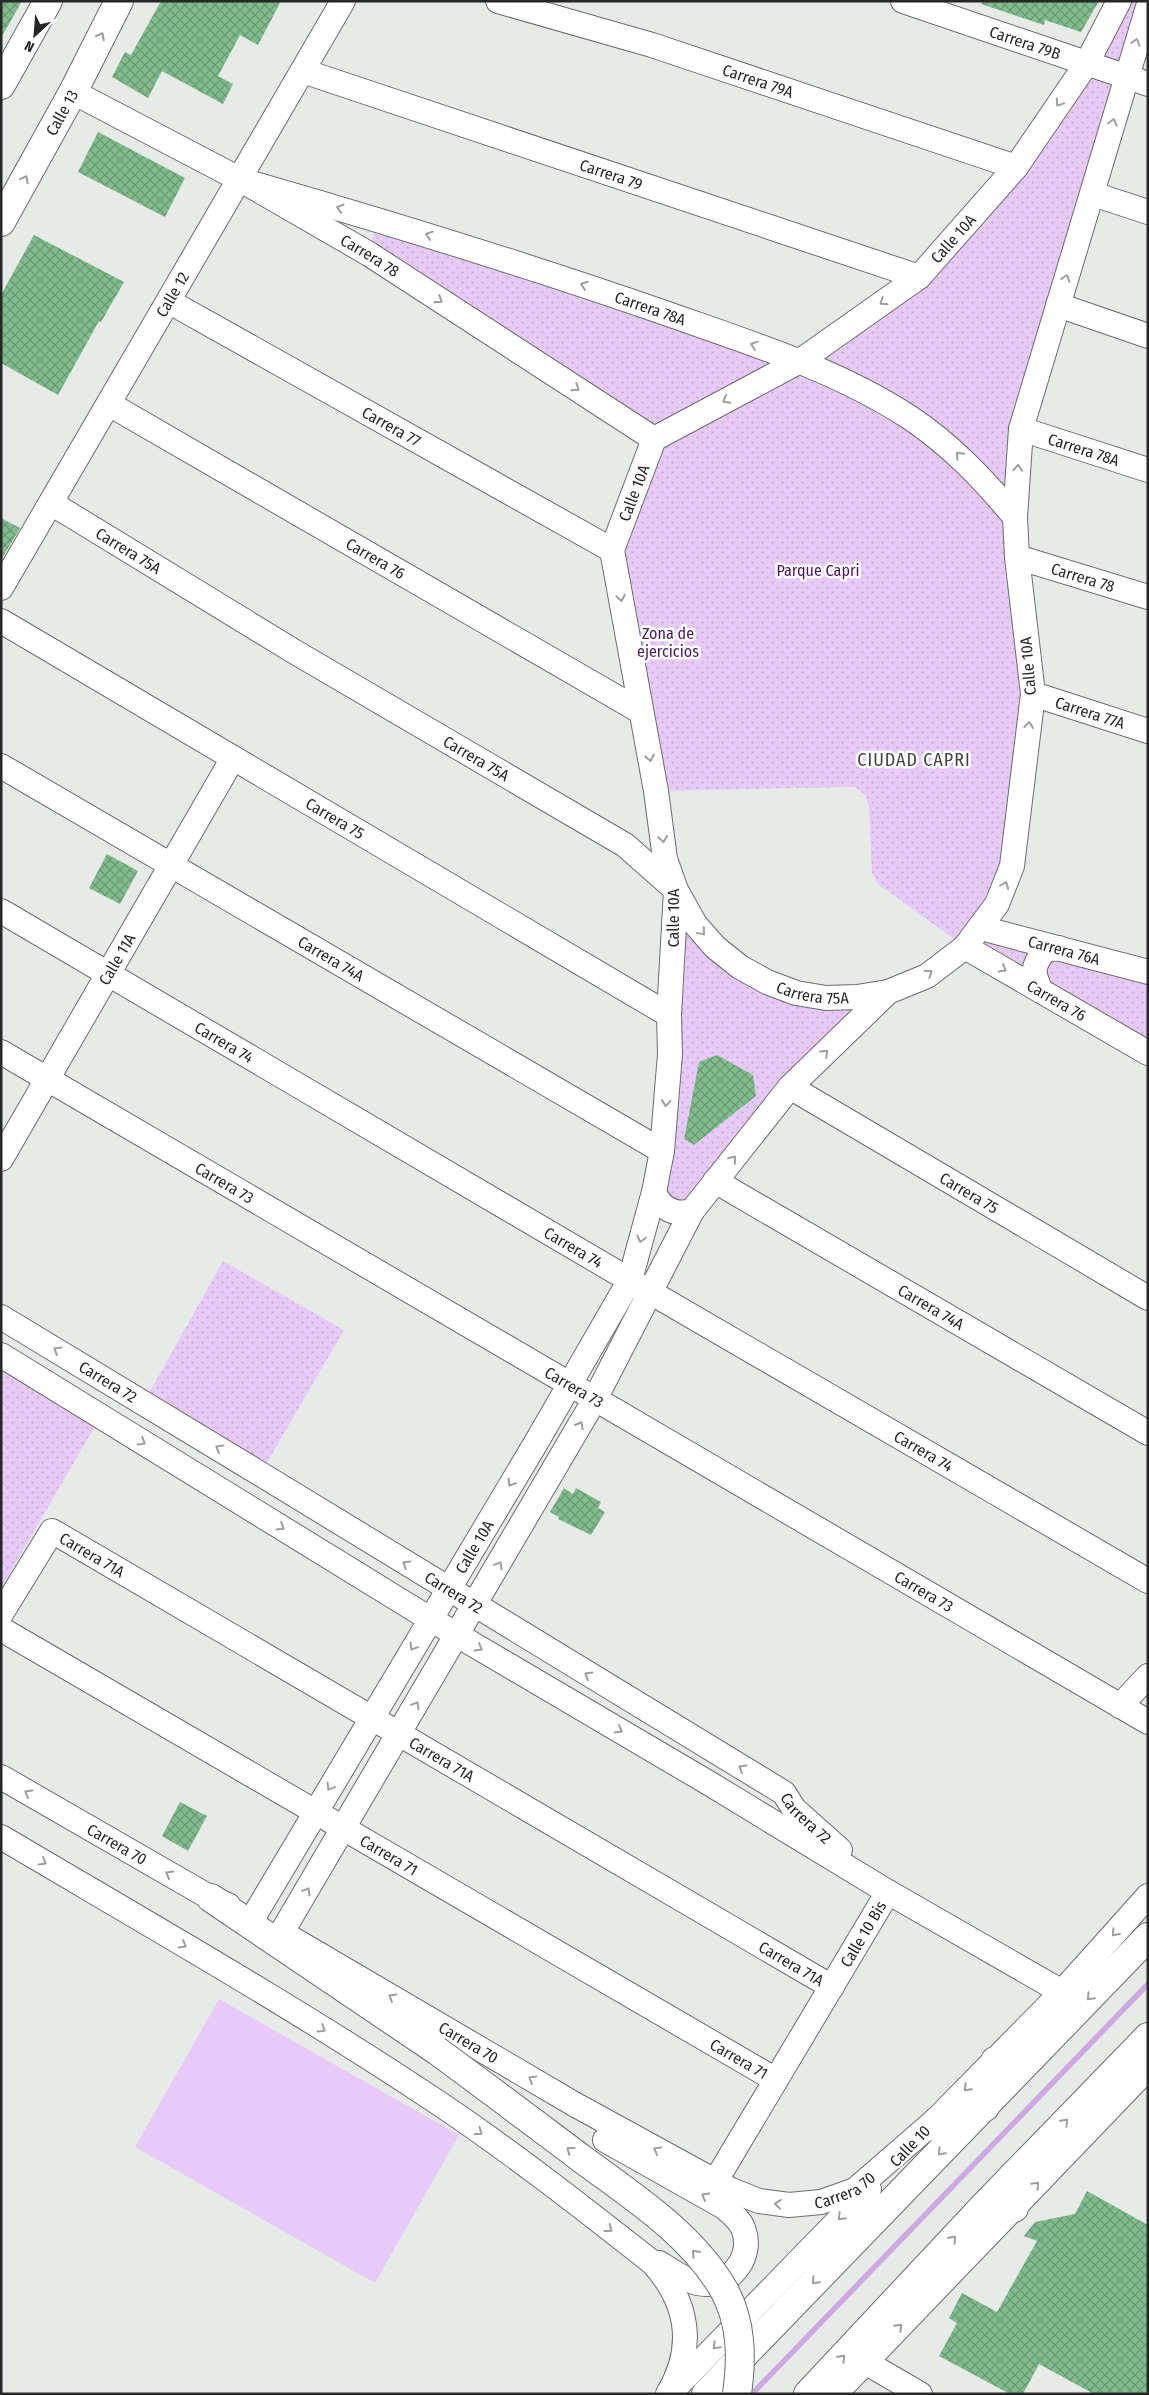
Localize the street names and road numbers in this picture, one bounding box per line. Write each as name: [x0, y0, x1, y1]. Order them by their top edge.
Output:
street label: Carrera 79B: [987, 22, 1063, 63]
street label: Carrera 79A: [720, 60, 796, 101]
street label: Calle 13: [41, 87, 82, 139]
street label: Carrera 79: [577, 155, 645, 193]
street label: Calle 10A: [926, 210, 980, 267]
street label: Carrera 78: [337, 230, 403, 281]
street label: Calle 12: [152, 268, 193, 320]
street label: Carrera 78A: [612, 287, 689, 329]
street label: Carrera 77: [359, 402, 425, 451]
street label: Carrera 78A: [1046, 429, 1122, 470]
street label: Calle 10A: [614, 461, 653, 524]
street label: Carrera 75A: [92, 523, 165, 578]
street label: Carrera 76: [343, 534, 409, 583]
street label: Carrera 78: [1049, 559, 1117, 596]
street label: Calle 10A: [1016, 635, 1040, 696]
street label: Carrera 77A: [1053, 692, 1128, 733]
street label: Carrera 75A: [440, 731, 513, 785]
street label: Carrera 75: [302, 793, 368, 843]
street label: Calle 10A: [664, 888, 683, 947]
street label: Calle 11A: [94, 929, 139, 988]
street label: Carrera 76A: [1026, 931, 1103, 969]
street label: Carrera 74A: [295, 932, 368, 985]
street label: Carrera 76: [1024, 976, 1090, 1025]
street label: Carrera 75A: [774, 977, 850, 1007]
street label: Carrera 74: [192, 1018, 257, 1067]
street label: Carrera 73: [192, 1158, 257, 1207]
street label: Carrera 75: [936, 1168, 1002, 1217]
street label: Carrera 74: [541, 1223, 607, 1272]
street label: Carrera 74A: [895, 1280, 968, 1334]
street label: Carrera 72: [76, 1357, 141, 1406]
street label: Carrera 73: [542, 1362, 607, 1411]
street label: Carrera 74: [891, 1426, 957, 1475]
street label: Calle 10A: [451, 1516, 498, 1577]
street label: Carrera 71A: [56, 1528, 129, 1581]
street label: Carrera 72: [421, 1567, 486, 1617]
street label: Carrera 73: [891, 1567, 957, 1616]
street label: Carrera 71A: [406, 1733, 478, 1786]
street label: Carrera 72: [777, 1789, 835, 1847]
street label: Carrera 70: [84, 1819, 150, 1869]
street label: Carrera 71: [357, 1831, 421, 1879]
street label: Calle 10 Bis: [836, 1897, 890, 1970]
street label: Carrera 71A: [756, 1937, 828, 1990]
street label: Carrera 70: [435, 2017, 502, 2067]
street label: Carrera 71: [707, 2034, 771, 2083]
street label: Calle 10: [886, 2121, 934, 2171]
street label: Carrera 70: [814, 2168, 879, 2212]

